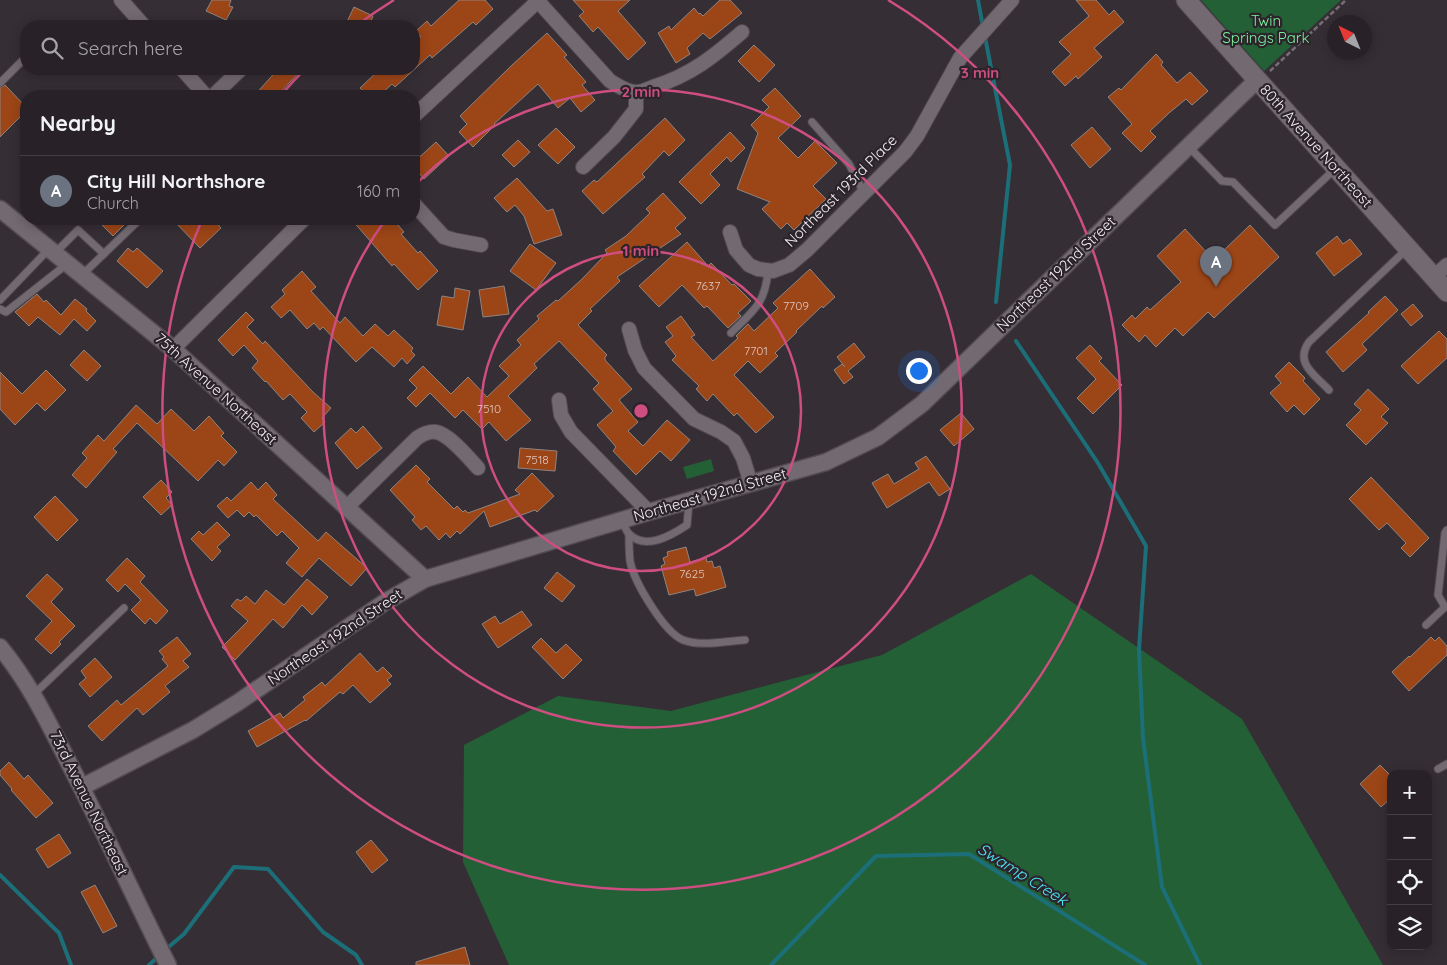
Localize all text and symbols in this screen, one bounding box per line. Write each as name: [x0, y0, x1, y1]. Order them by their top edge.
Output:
park label: Twin Springs Park: [1222, 11, 1310, 47]
north arrow: [1327, 15, 1372, 60]
search box: [20, 20, 420, 75]
icon: search: [38, 34, 66, 62]
text: Search here: [78, 36, 183, 60]
text: 3 min: [961, 63, 999, 82]
street label: 80th Avenue Northeast: [1256, 80, 1377, 211]
text: 2 min: [621, 82, 661, 101]
text: Nearby: [40, 110, 116, 136]
street label: Northeast 193rd Place: [780, 130, 901, 251]
text: City Hill Northshore: [87, 169, 266, 193]
text: A: [51, 181, 61, 201]
text: 160 m: [357, 181, 400, 201]
text: Church: [87, 193, 139, 213]
street label: Northeast 192nd Street: [992, 212, 1119, 335]
text: 1 min: [623, 241, 659, 260]
pin: A: [1200, 246, 1232, 287]
house number: 7637: [696, 278, 720, 293]
house number: 7709: [783, 298, 809, 313]
street label: 75th Avenue Northeast: [151, 329, 281, 449]
house number: 7701: [744, 343, 768, 358]
your location: [906, 358, 932, 384]
house number: 7510: [477, 401, 501, 416]
centre of rings: [632, 402, 650, 420]
house number: 7518: [525, 452, 549, 467]
street label: Northeast 192nd Street: [631, 464, 789, 525]
house number: 7625: [679, 566, 705, 581]
street label: Northeast 192nd Street: [264, 584, 406, 689]
street label: 73rd Avenue Northeast: [46, 727, 133, 878]
map controls: [1387, 770, 1432, 950]
button: +: [1387, 770, 1432, 815]
button: −: [1387, 815, 1432, 860]
water label: Swamp Creek: [974, 838, 1073, 910]
button: locate: [1387, 860, 1432, 905]
button: layers: [1387, 905, 1432, 950]

